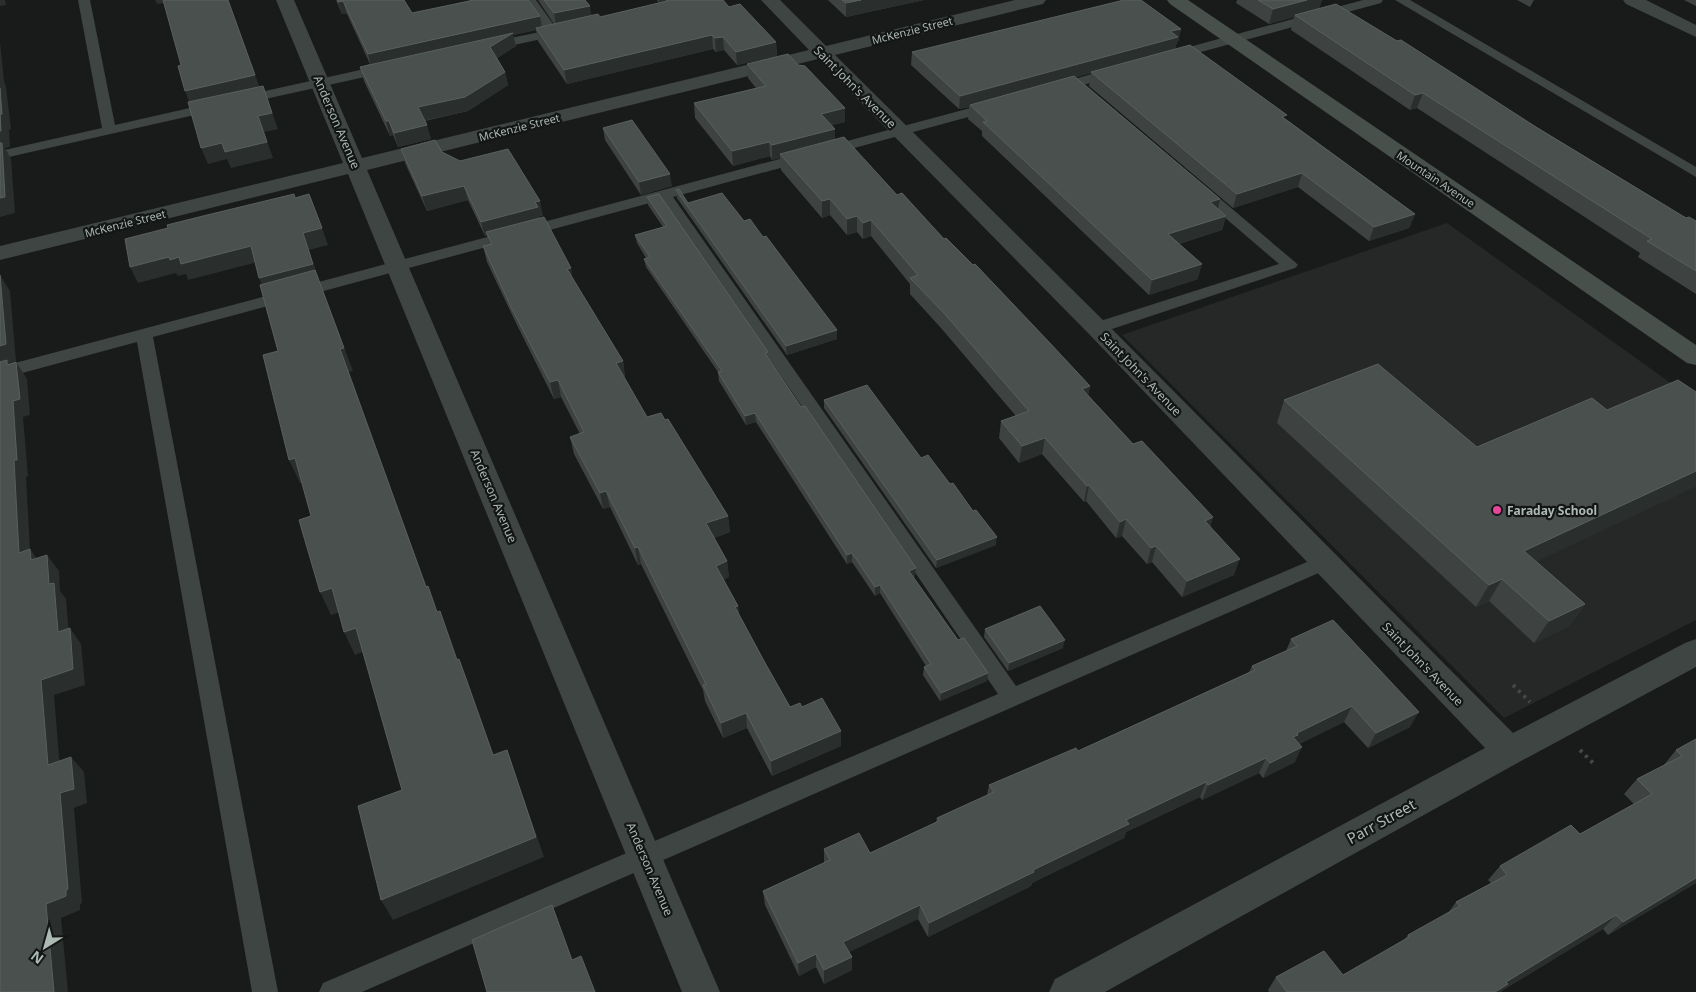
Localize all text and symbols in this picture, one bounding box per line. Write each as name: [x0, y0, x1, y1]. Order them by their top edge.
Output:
street label: McKenzie Street: [870, 13, 954, 47]
street label: Saint John's Avenue: [810, 42, 900, 132]
street label: Anderson Avenue: [310, 73, 364, 171]
street label: McKenzie Street: [477, 110, 561, 144]
street label: Mountain Avenue: [1394, 147, 1478, 211]
street label: McKenzie Street: [83, 206, 167, 240]
street label: Saint John's Avenue: [1097, 329, 1185, 420]
street label: Anderson Avenue: [467, 447, 521, 545]
place label: Faraday School: [1507, 502, 1597, 519]
marker: Faraday School: [1491, 504, 1503, 516]
street label: Saint John's Avenue: [1379, 619, 1467, 710]
street label: Parr Street: [1343, 794, 1419, 848]
street label: Anderson Avenue: [623, 820, 677, 918]
north arrow: [20, 922, 70, 972]
text: N: [27, 947, 47, 969]

